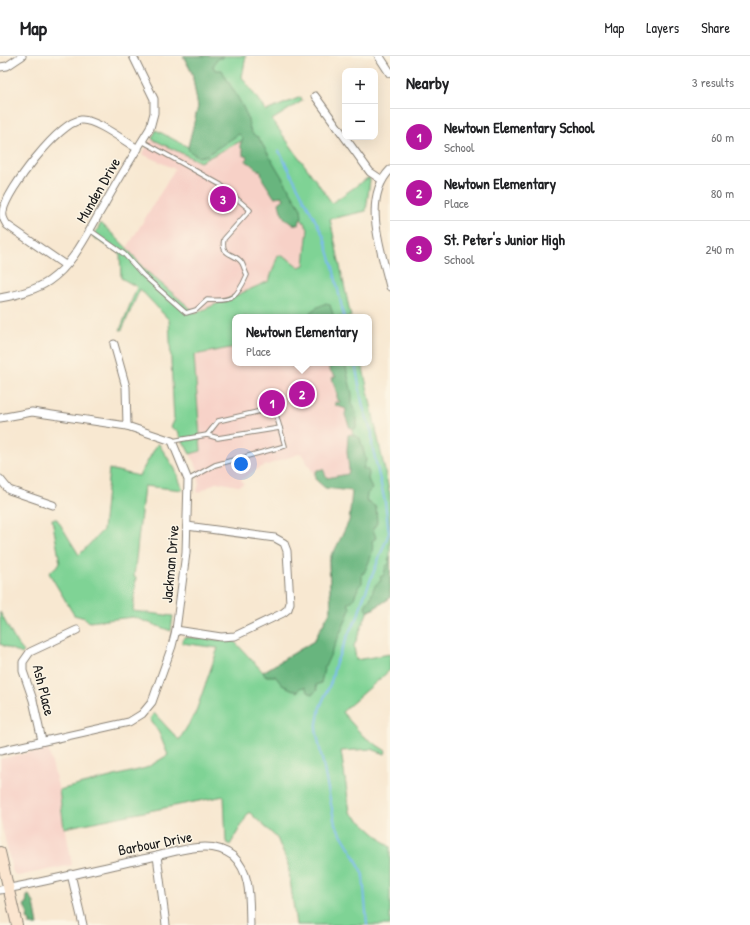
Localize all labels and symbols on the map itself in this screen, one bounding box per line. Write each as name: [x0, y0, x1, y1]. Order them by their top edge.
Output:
street label: Munden Drive: [71, 154, 125, 226]
pin: 3: [210, 184, 236, 214]
pin: 2: [289, 379, 315, 409]
pin: 1: [259, 388, 285, 418]
your location: [231, 454, 251, 474]
street label: Jackman Drive: [156, 524, 184, 604]
street label: Ash Place: [28, 662, 60, 718]
street label: Barbour Drive: [116, 826, 194, 860]

